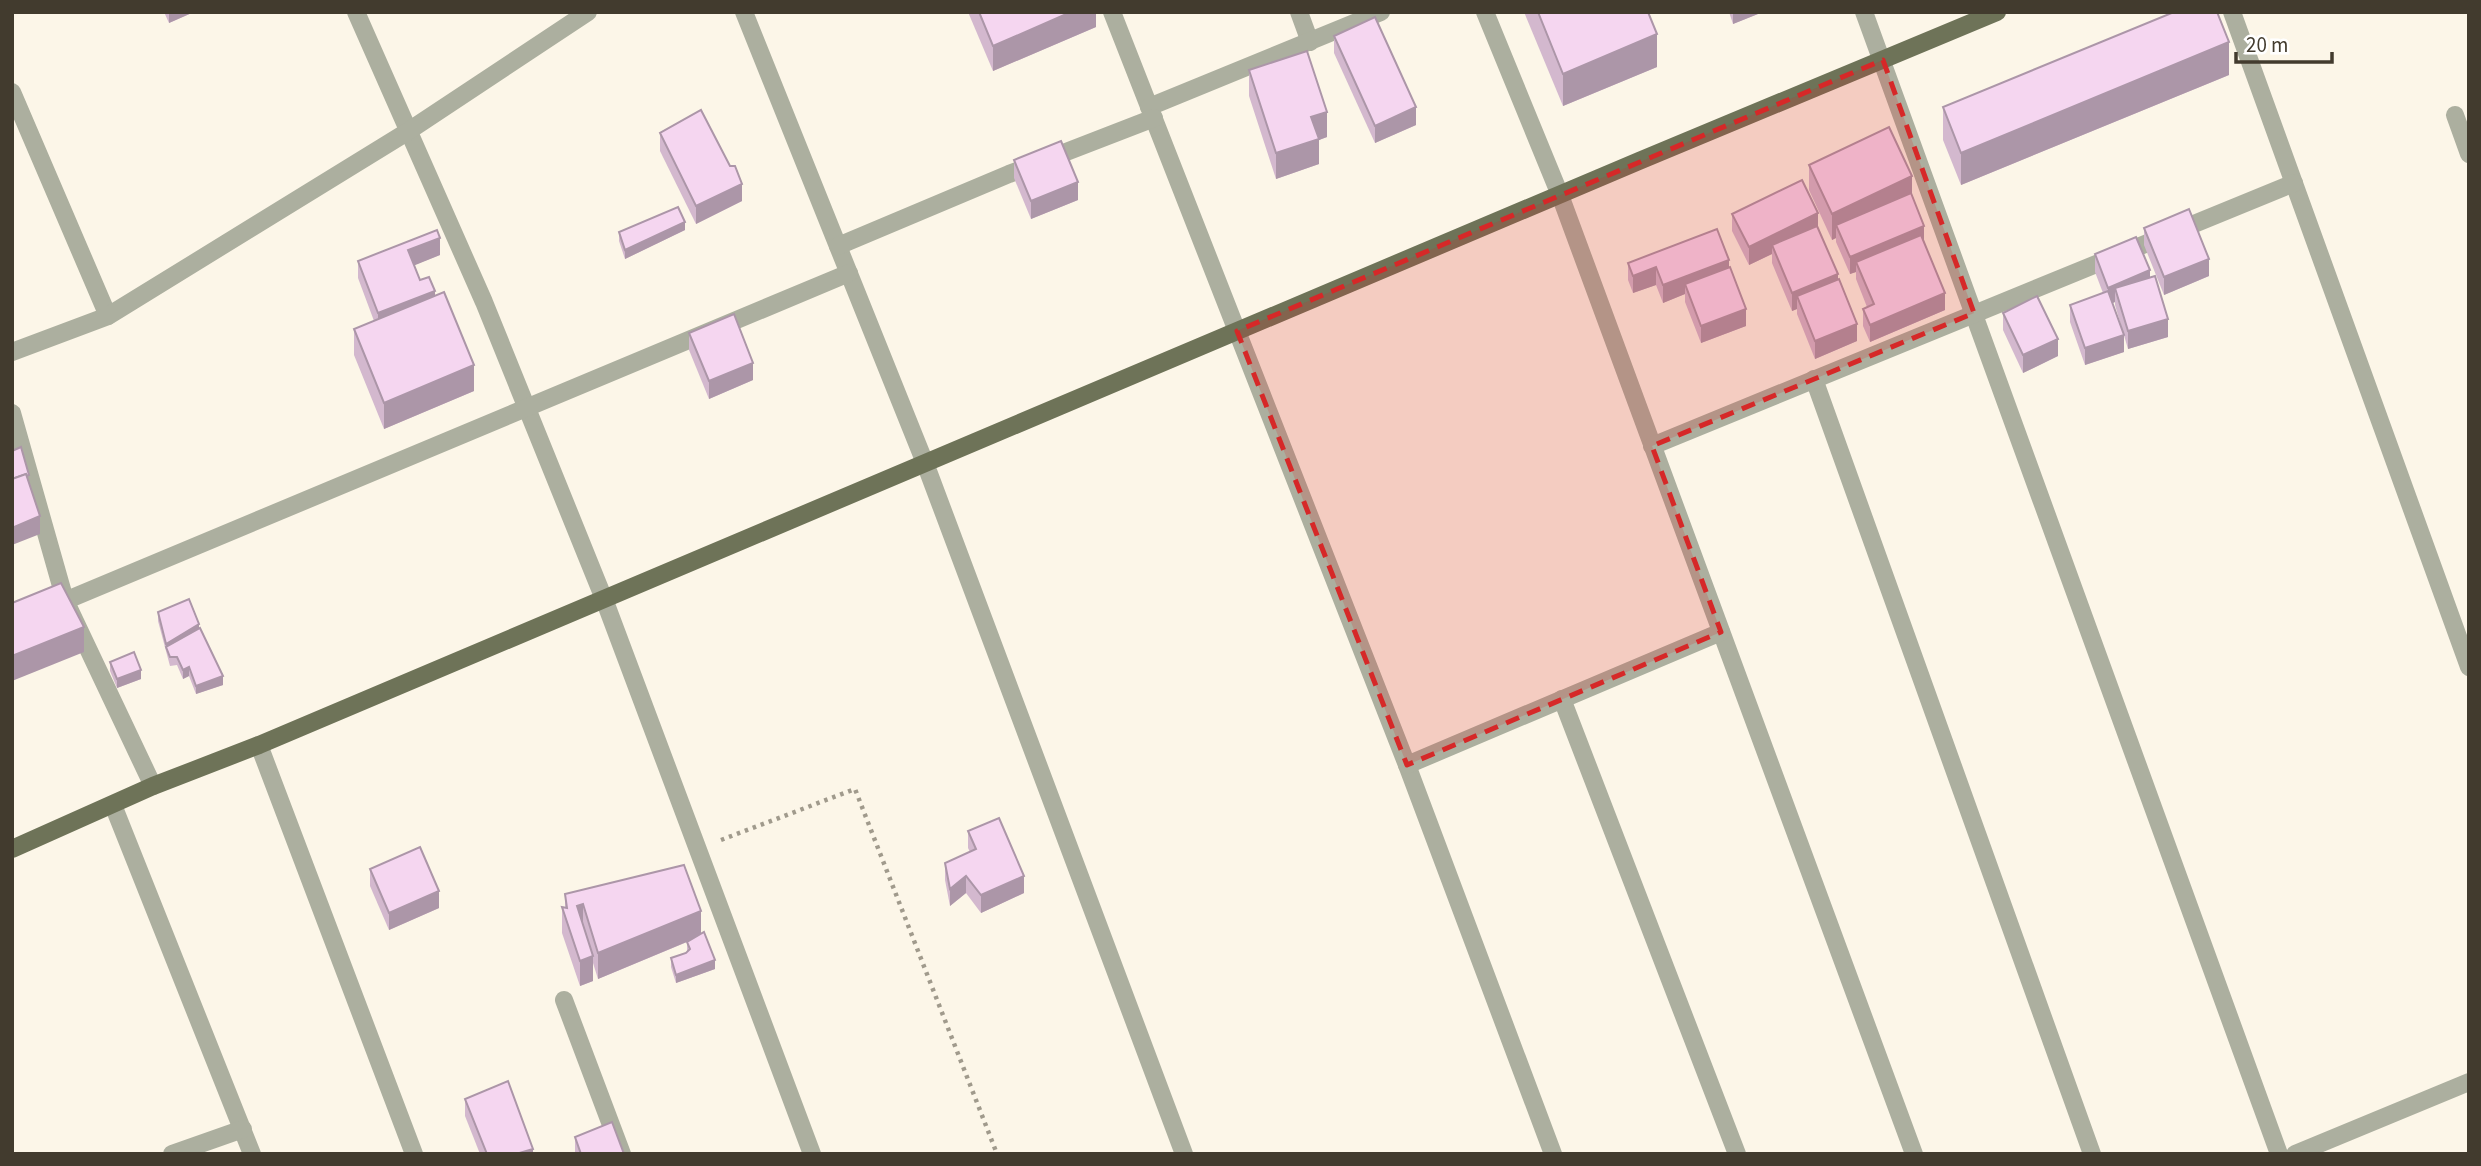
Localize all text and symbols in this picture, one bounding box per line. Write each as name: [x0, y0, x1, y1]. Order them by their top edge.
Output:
scale bar: [2236, 21, 2332, 65]
text: 20 m: [2246, 30, 2288, 60]

